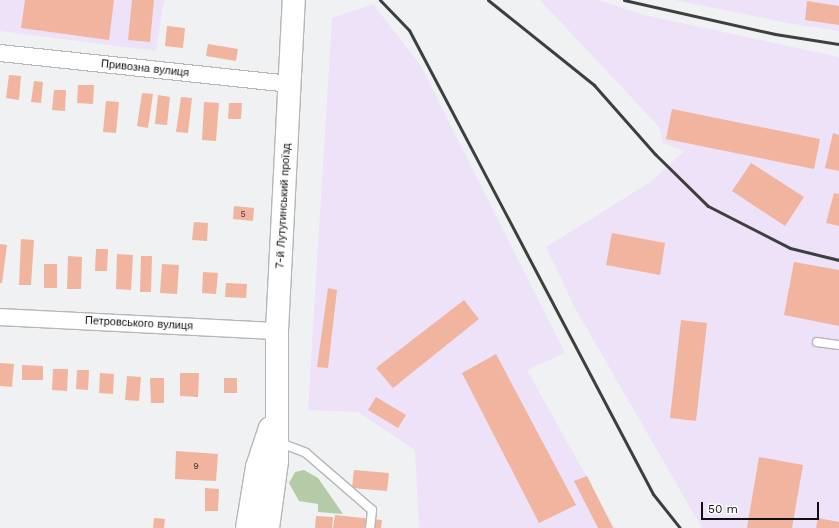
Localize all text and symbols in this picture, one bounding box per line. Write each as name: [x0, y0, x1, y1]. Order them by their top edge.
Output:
street label: Привозна вулиця: [100, 58, 190, 80]
street label: 7-й Лутугинський проїзд: [274, 143, 294, 269]
house number: 5: [240, 209, 246, 219]
street label: Петровського вулиця: [85, 315, 193, 333]
house number: 9: [193, 461, 199, 471]
scale bar: [703, 494, 821, 520]
text: 50 m: [708, 502, 738, 516]

